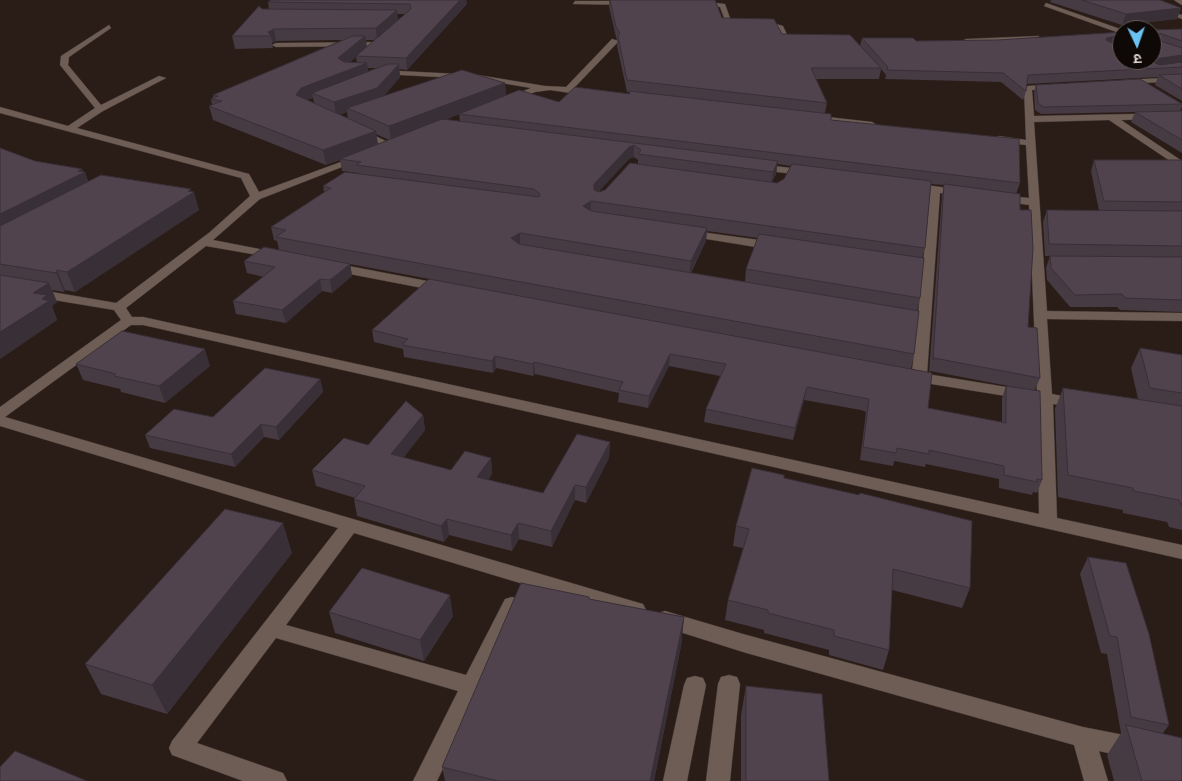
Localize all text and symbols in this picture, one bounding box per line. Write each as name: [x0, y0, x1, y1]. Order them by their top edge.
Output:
north arrow: [1112, 20, 1162, 70]
text: उ: [1133, 51, 1142, 67]

